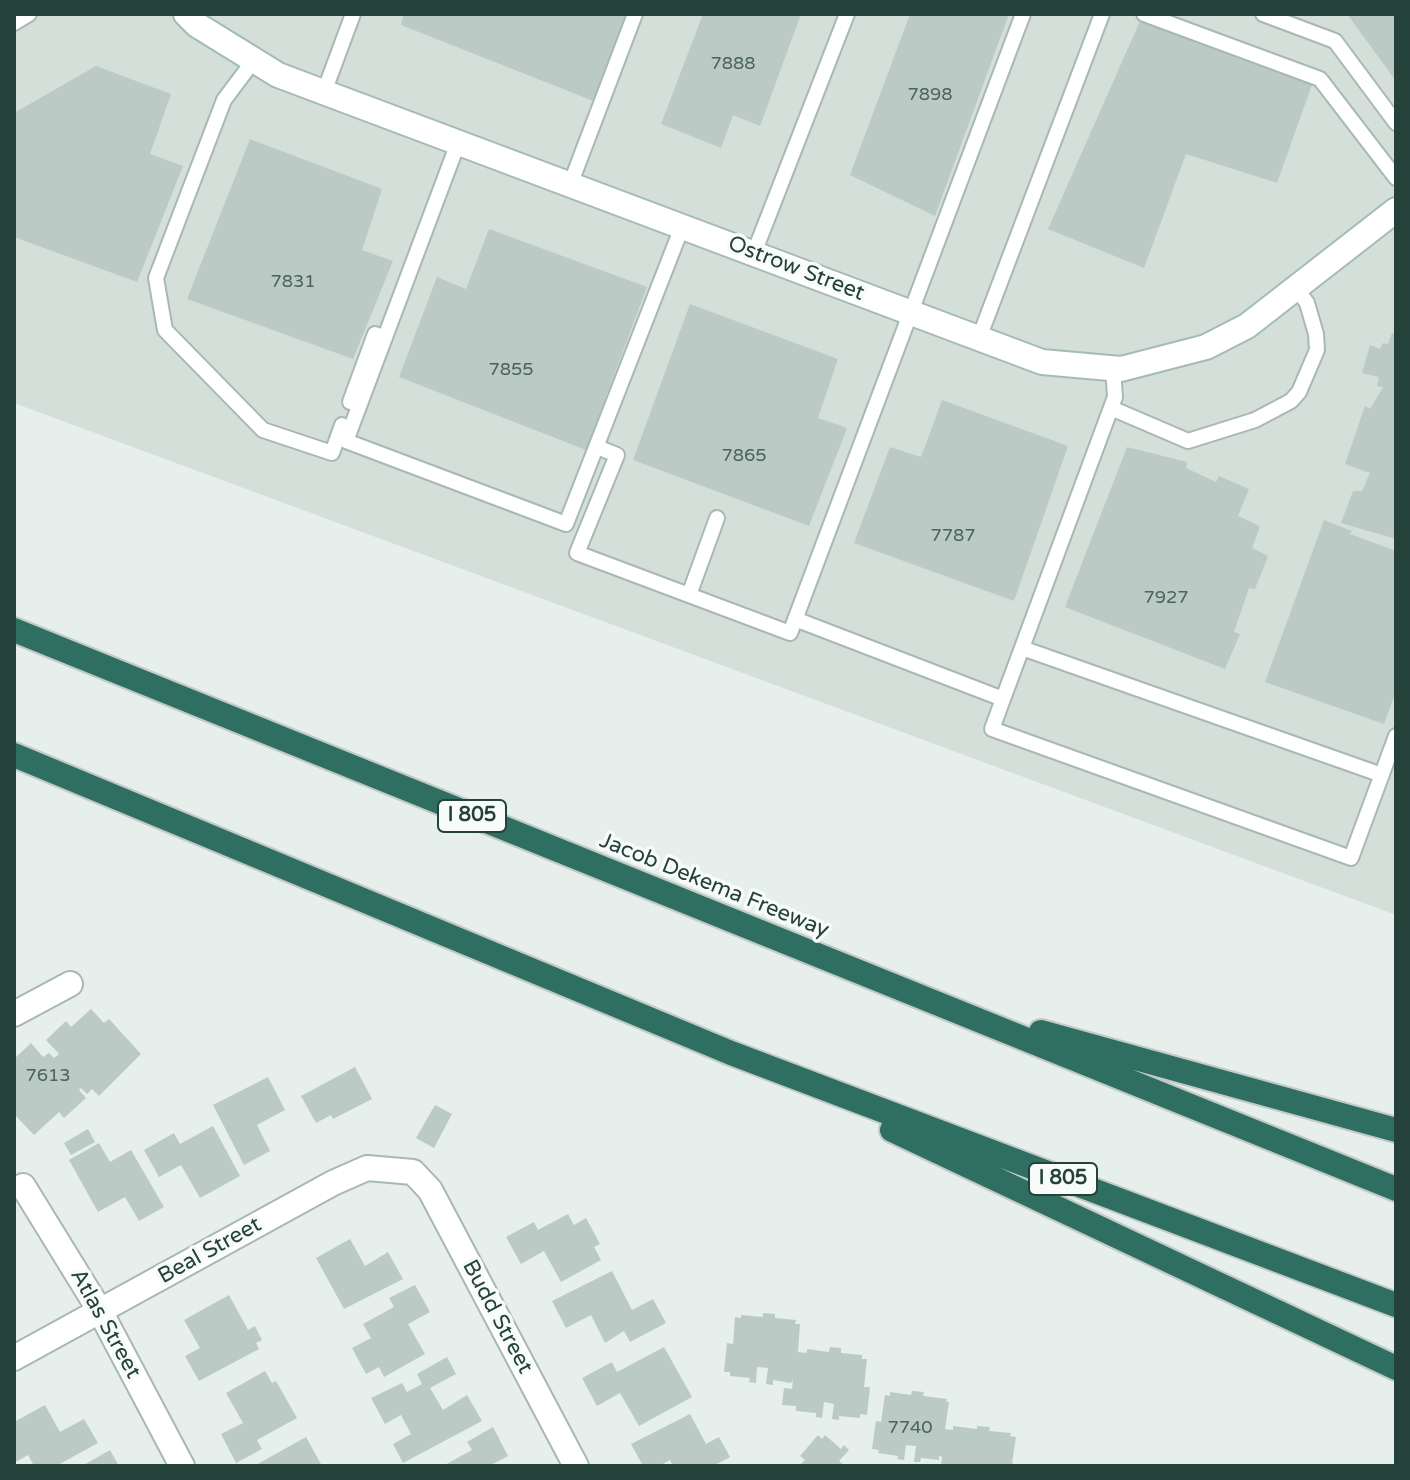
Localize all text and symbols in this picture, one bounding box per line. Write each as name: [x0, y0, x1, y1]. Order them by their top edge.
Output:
house number: 7888: [710, 53, 756, 75]
house number: 7898: [907, 84, 953, 106]
street label: Ostrow Street: [724, 231, 868, 307]
house number: 7831: [270, 271, 316, 293]
house number: 7855: [488, 359, 534, 381]
house number: 7865: [721, 445, 767, 467]
house number: 7787: [930, 525, 976, 547]
house number: 7927: [1143, 587, 1189, 609]
road number: I 805: [438, 800, 506, 832]
street label: Jacob Dekema Freeway: [595, 828, 833, 944]
house number: 7613: [25, 1065, 71, 1087]
road number: I 805: [1029, 1163, 1097, 1195]
street label: Beal Street: [154, 1212, 266, 1290]
street label: Budd Street: [456, 1256, 538, 1378]
street label: Atlas Street: [64, 1265, 146, 1383]
house number: 7740: [887, 1417, 933, 1439]

